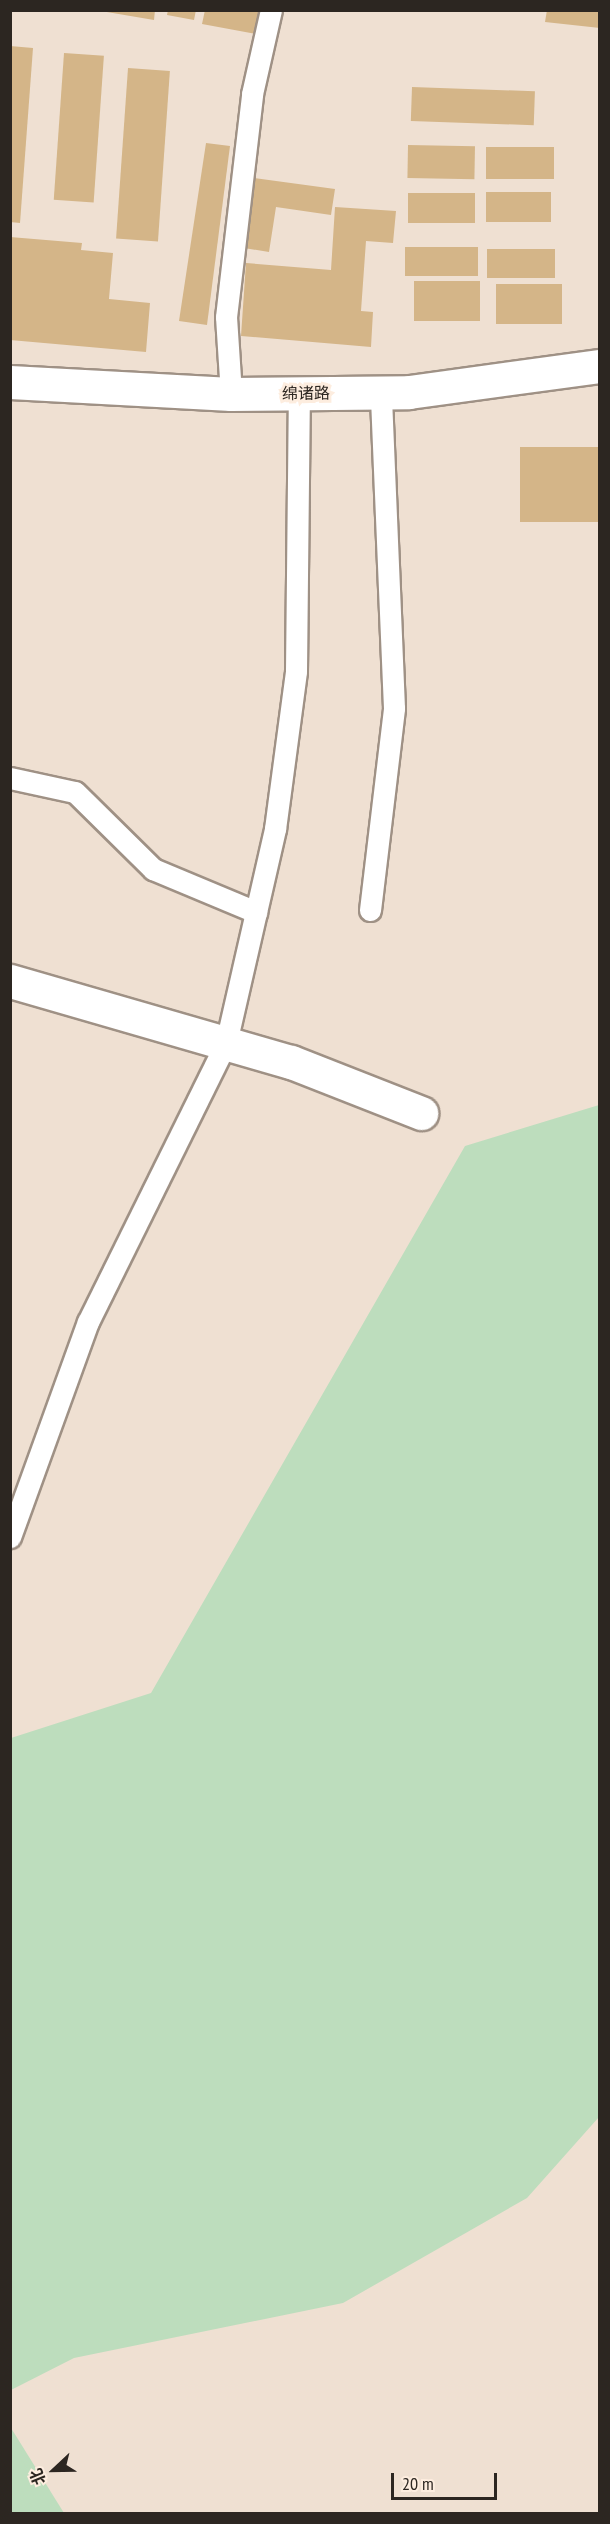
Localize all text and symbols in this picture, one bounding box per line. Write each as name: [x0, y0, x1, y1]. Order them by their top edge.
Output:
street label: 绵诸路: [282, 383, 330, 403]
north arrow: [24, 2440, 84, 2500]
scale bar: [394, 2461, 500, 2499]
text: 北: [25, 2466, 50, 2488]
text: 20 m: [402, 2472, 434, 2495]

